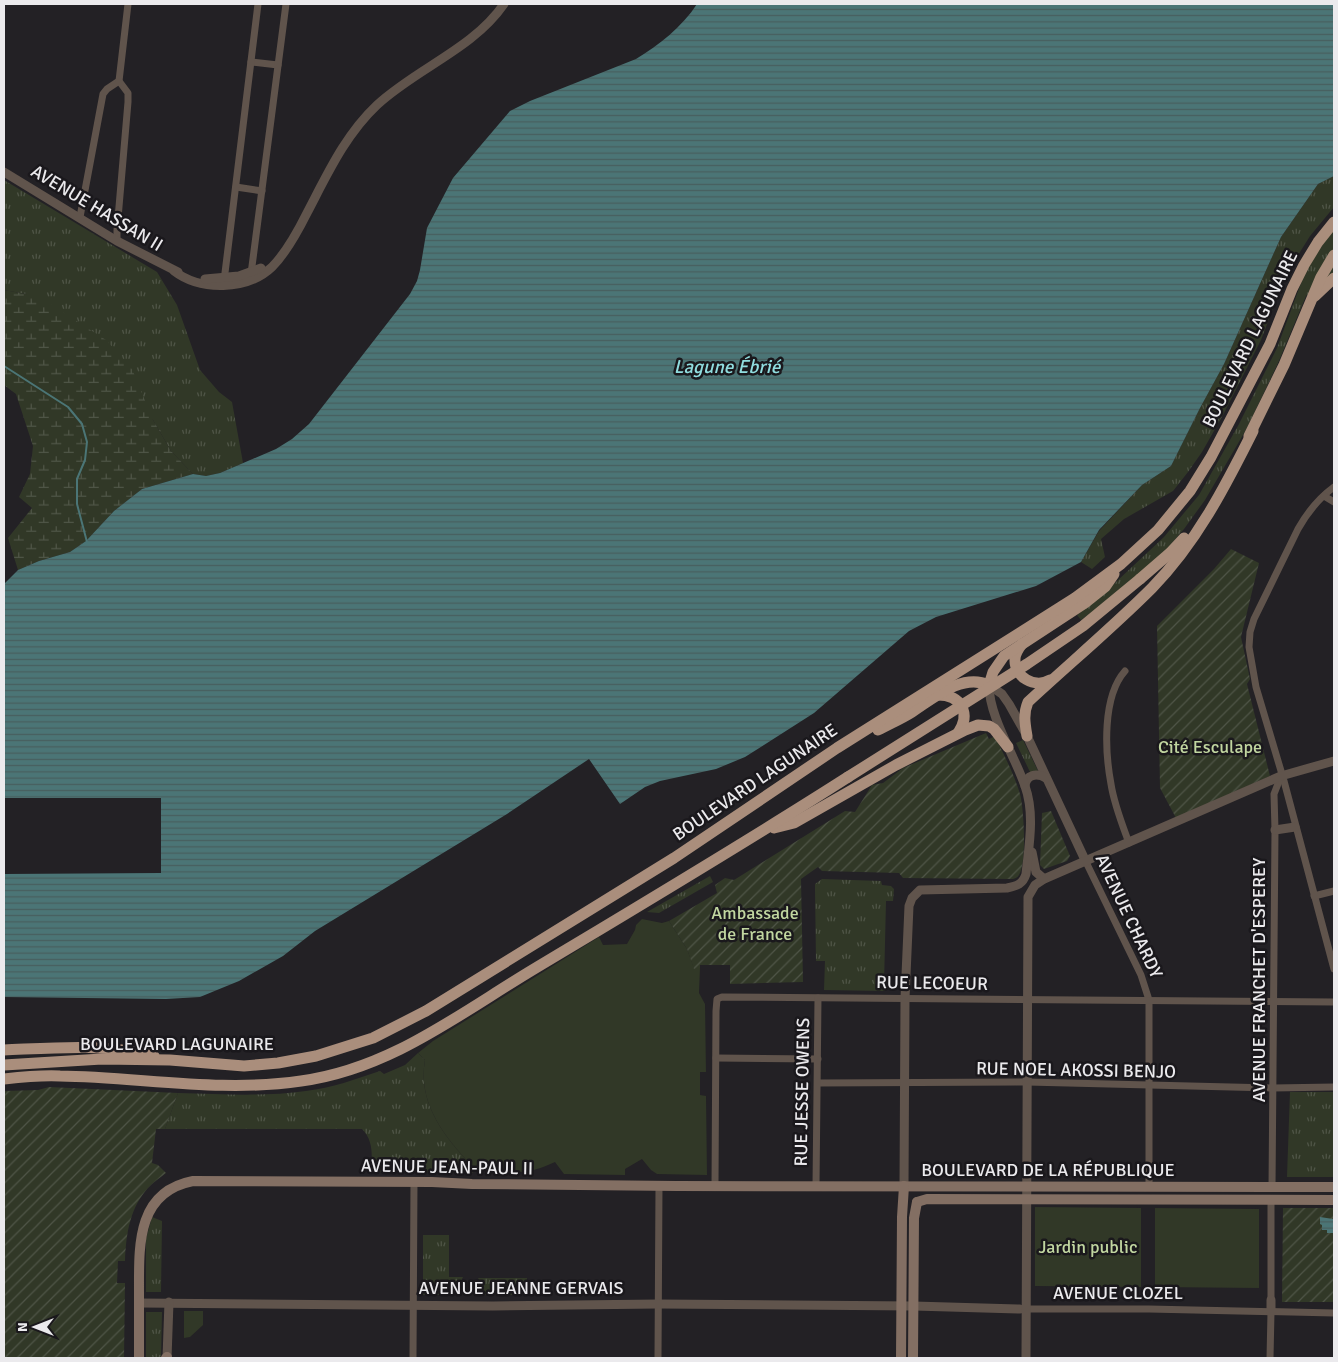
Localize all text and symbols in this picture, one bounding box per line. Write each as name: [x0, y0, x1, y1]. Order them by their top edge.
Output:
street label: AVENUE HASSAN II: [27, 160, 167, 256]
street label: BOULEVARD LAGUNAIRE: [1198, 247, 1302, 431]
water label: Lagune Ébrié: [674, 355, 782, 379]
street label: BOULEVARD LAGUNAIRE: [668, 719, 842, 845]
park label: Cité Esculape: [1158, 736, 1262, 758]
street label: AVENUE CHARDY: [1091, 850, 1167, 982]
street label: AVENUE FRANCHET D'ESPEREY: [1248, 858, 1270, 1102]
park label: Ambassade de France: [711, 902, 799, 945]
street label: RUE LECOEUR: [876, 971, 988, 995]
street label: RUE JESSE OWENS: [790, 1017, 814, 1167]
street label: BOULEVARD LAGUNAIRE: [80, 1033, 274, 1055]
street label: RUE NOEL AKOSSI BENJO: [976, 1057, 1176, 1083]
street label: AVENUE JEAN-PAUL II: [361, 1154, 533, 1180]
street label: BOULEVARD DE LA RÉPUBLIQUE: [921, 1159, 1175, 1181]
park label: Jardin public: [1039, 1236, 1137, 1258]
street label: AVENUE JEANNE GERVAIS: [419, 1277, 623, 1299]
street label: AVENUE CLOZEL: [1053, 1282, 1183, 1304]
north arrow: [10, 1302, 60, 1352]
text: N: [14, 1322, 31, 1332]

